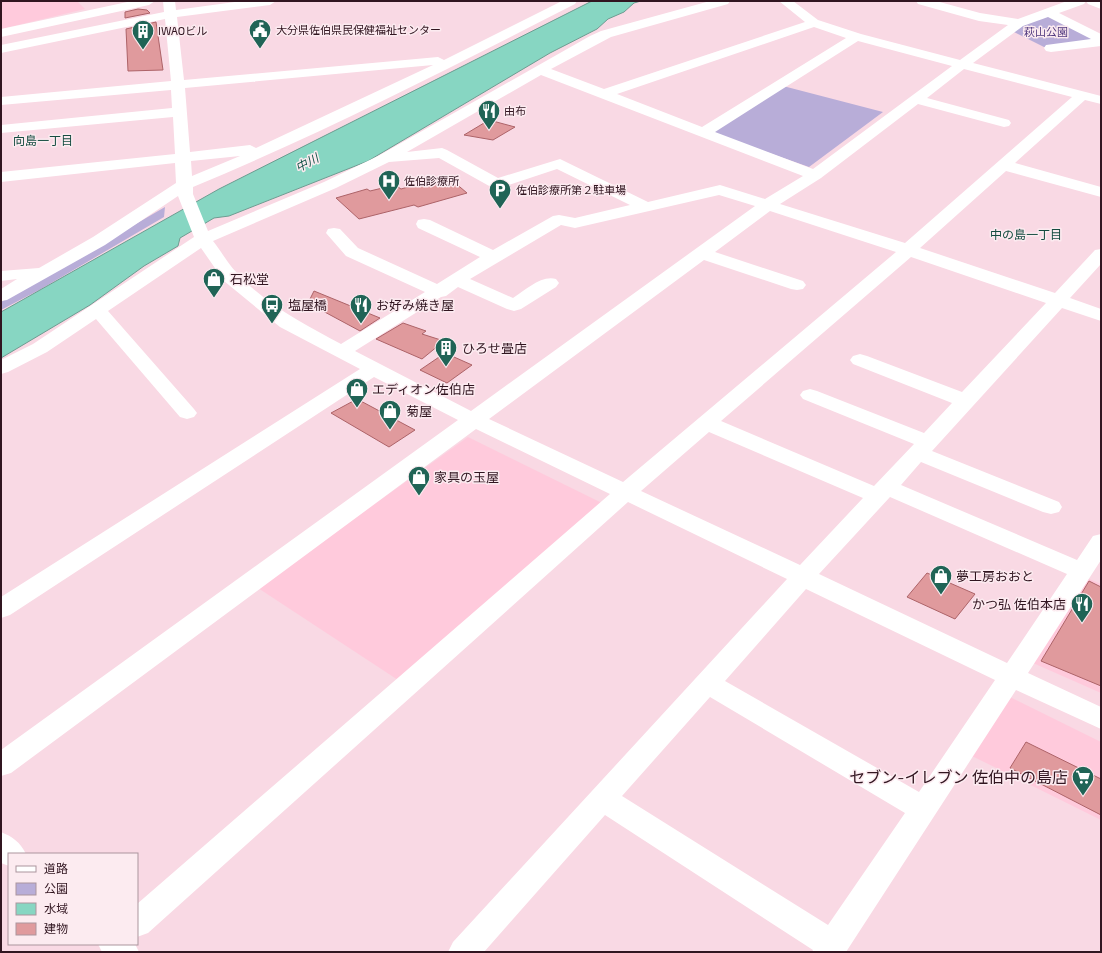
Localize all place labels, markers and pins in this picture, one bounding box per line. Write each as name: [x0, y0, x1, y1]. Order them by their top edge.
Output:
public building icon: 大分県佐伯県民保健福祉センター: [247, 17, 273, 50]
building icon: IWAOビル: [130, 18, 156, 51]
place label: 大分県佐伯県民保健福祉センター: [276, 23, 441, 36]
place label: IWAOビル: [158, 24, 207, 37]
restaurant icon: 由布: [476, 98, 502, 131]
place label: 由布: [504, 104, 526, 117]
hospital icon: 佐伯診療所: [376, 168, 402, 201]
place label: 佐伯診療所: [404, 174, 460, 187]
parking icon: 佐伯診療所第２駐車場: [487, 177, 513, 210]
place label: 佐伯診療所第２駐車場: [516, 183, 626, 196]
shop icon: 石松堂: [201, 266, 227, 299]
place label: 石松堂: [230, 271, 269, 287]
bus stop icon: 塩屋橋: [259, 292, 285, 325]
restaurant icon: お好み焼き屋: [348, 292, 374, 325]
place label: 塩屋橋: [288, 297, 327, 313]
place label: お好み焼き屋: [376, 297, 454, 313]
building icon: ひろせ畳店: [433, 335, 459, 368]
place label: ひろせ畳店: [462, 340, 527, 356]
shop icon: エディオン佐伯店: [344, 376, 370, 409]
place label: エディオン佐伯店: [372, 381, 475, 397]
shop icon: 菊屋: [377, 398, 403, 431]
place label: 菊屋: [406, 403, 432, 419]
shop icon: 家具の玉屋: [406, 464, 432, 497]
place label: 家具の玉屋: [434, 469, 499, 485]
shop icon: 夢工房おおと: [928, 563, 954, 596]
place label: 夢工房おおと: [956, 568, 1034, 584]
restaurant icon: かつ弘 佐伯本店: [1069, 591, 1095, 624]
place label: かつ弘 佐伯本店: [972, 596, 1066, 612]
supermarket icon: セブン-イレブン 佐伯中の島店: [1070, 764, 1096, 797]
place label: セブン-イレブン 佐伯中の島店: [849, 767, 1068, 786]

